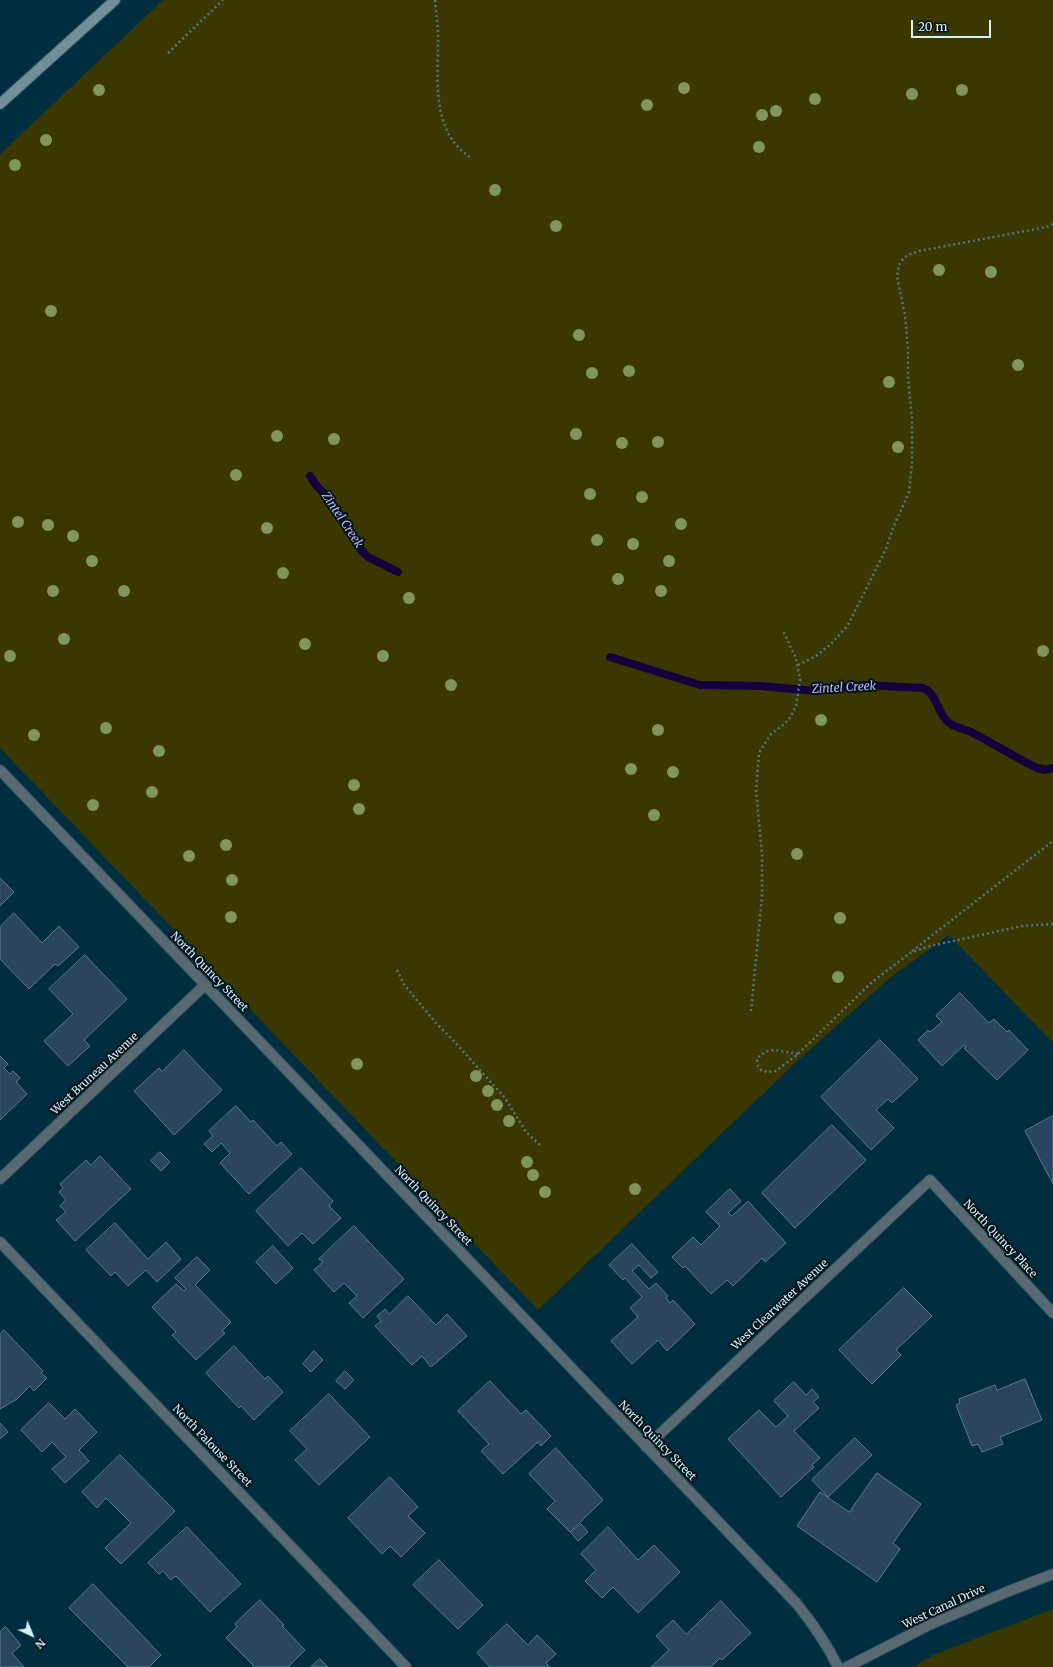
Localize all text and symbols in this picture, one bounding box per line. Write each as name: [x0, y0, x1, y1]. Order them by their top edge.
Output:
scale bar: [913, 12, 993, 38]
text: 20 m: [918, 19, 947, 34]
water label: Zintel Creek: [318, 489, 366, 551]
water label: Zintel Creek: [811, 679, 877, 697]
street label: North Quincy Street: [168, 929, 250, 1015]
street label: West Bruneau Avenue: [49, 1030, 141, 1118]
street label: North Quincy Street: [392, 1163, 474, 1249]
street label: North Quincy Place: [960, 1197, 1040, 1281]
street label: West Clearwater Avenue: [729, 1257, 831, 1353]
street label: North Quincy Street: [616, 1398, 698, 1484]
street label: North Palouse Street: [170, 1402, 254, 1490]
street label: West Canal Drive: [901, 1582, 987, 1632]
north arrow: [12, 1615, 52, 1655]
text: N: [32, 1636, 48, 1652]

